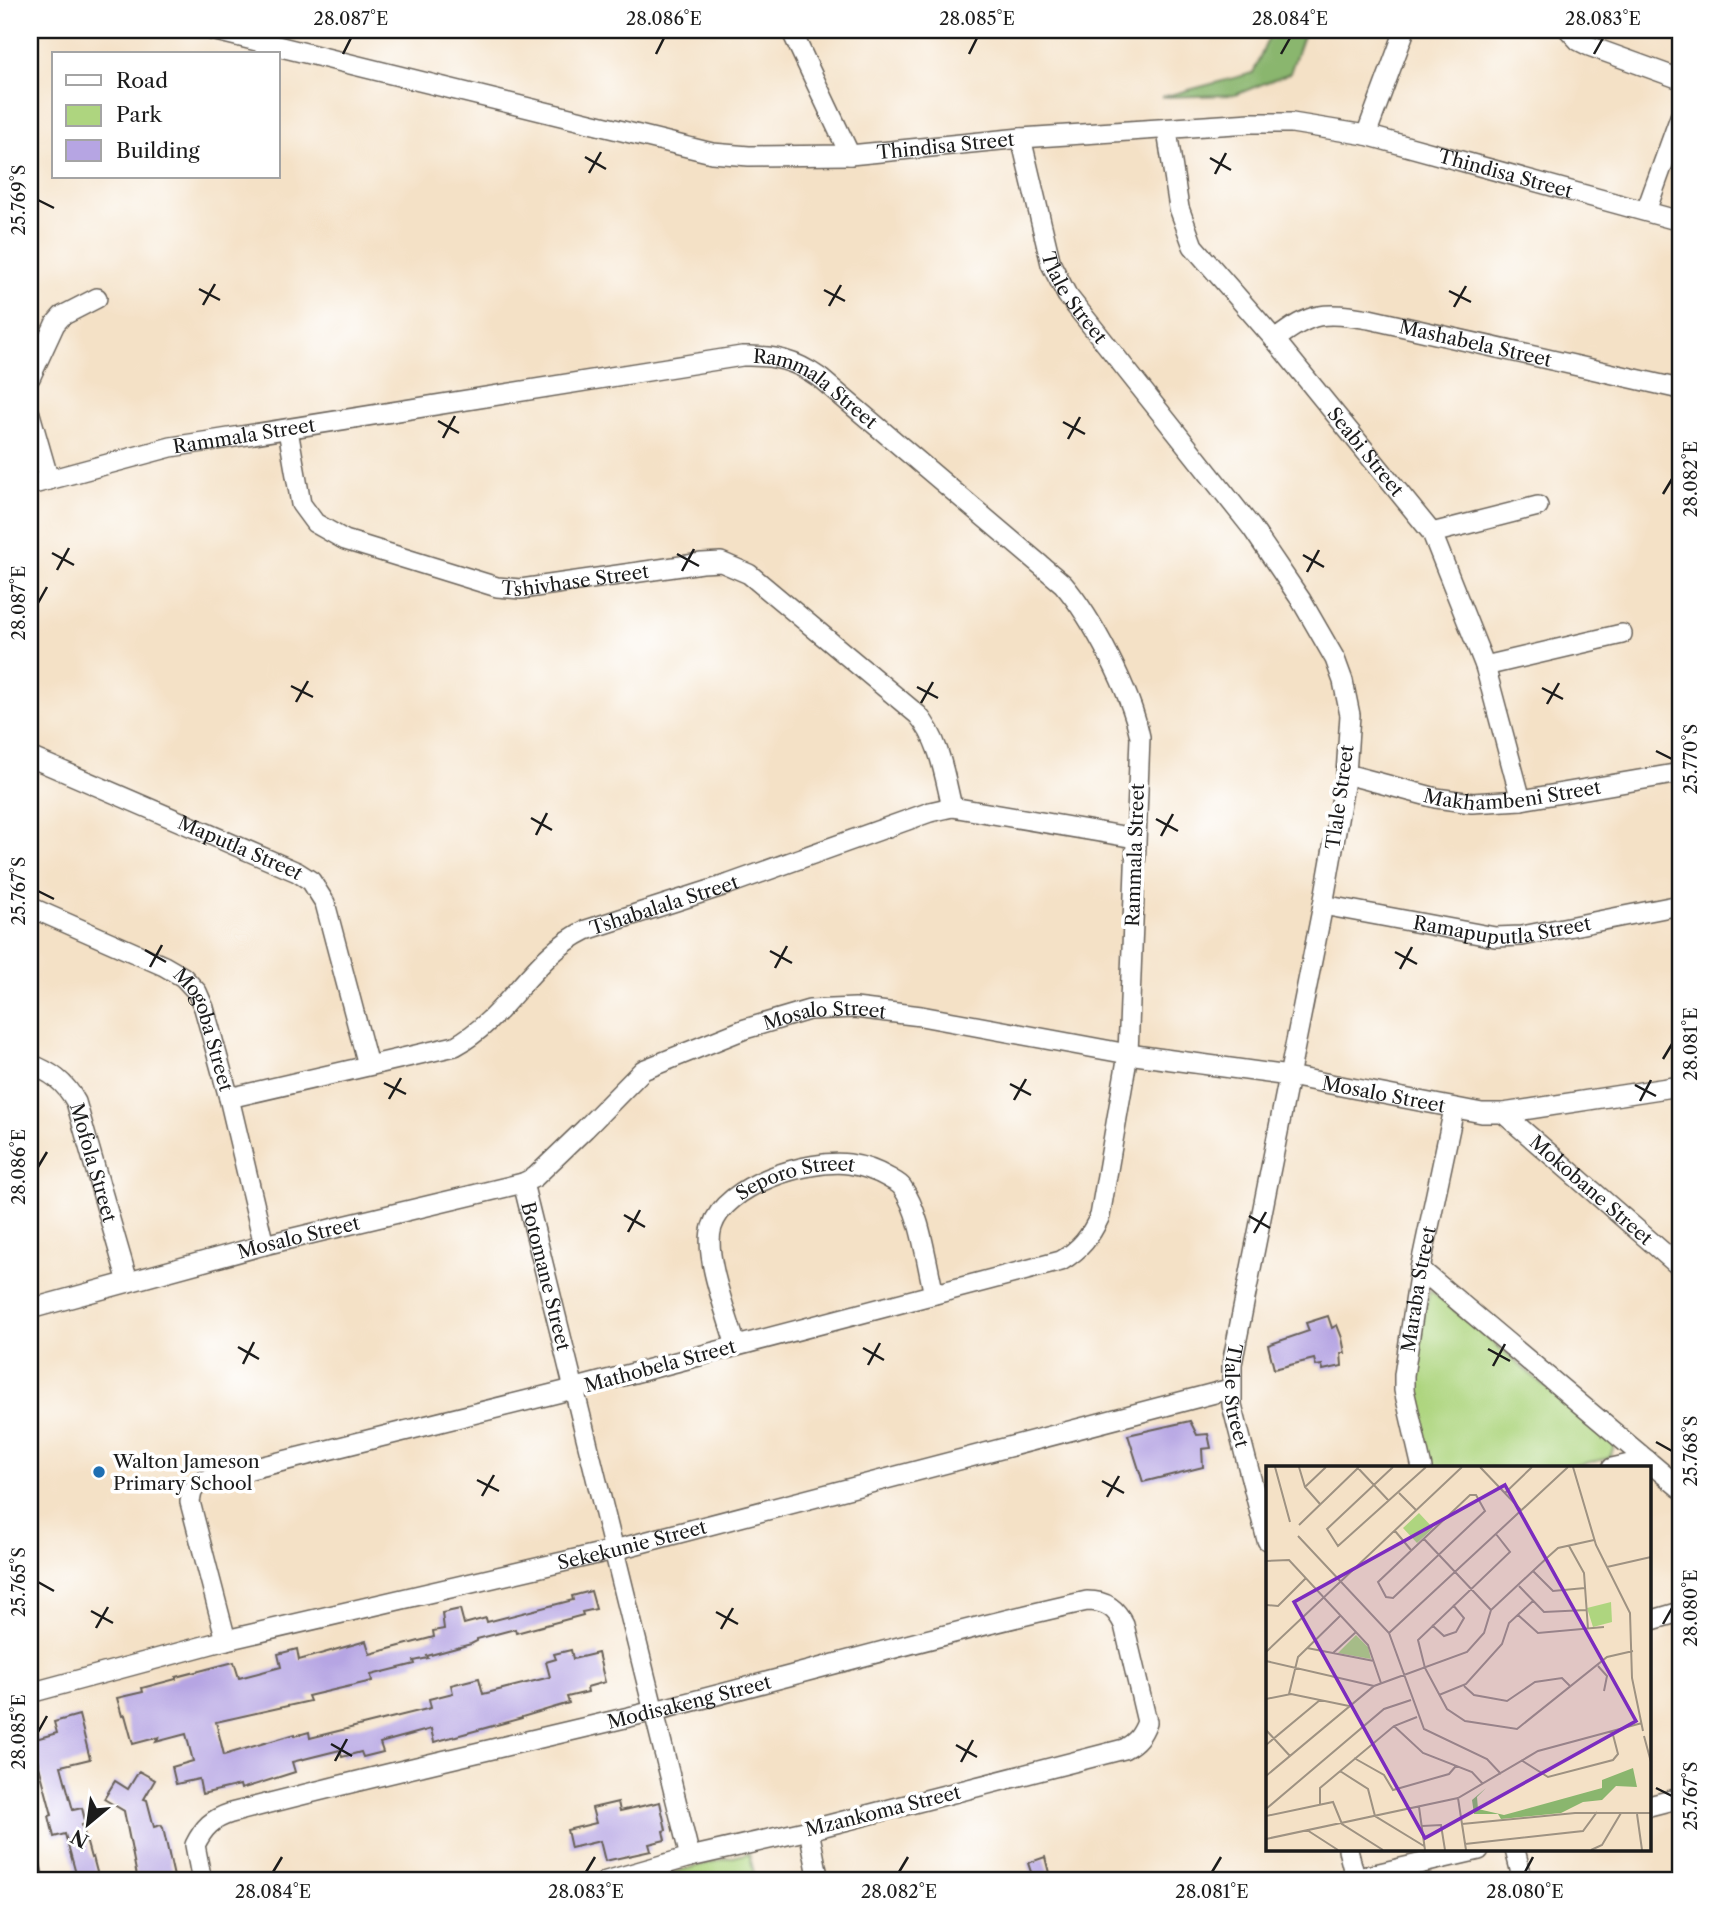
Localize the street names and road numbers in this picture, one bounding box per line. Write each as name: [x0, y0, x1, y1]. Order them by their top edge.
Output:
street label: Thindisa Street: [876, 127, 1016, 164]
street label: Thindisa Street: [1436, 144, 1576, 203]
street label: Tlale Street: [1037, 250, 1112, 348]
street label: Mashabela Street: [1397, 315, 1554, 371]
street label: Rammala Street: [752, 344, 882, 433]
street label: Seabi Street: [1323, 402, 1409, 501]
street label: Rammala Street: [171, 413, 317, 458]
street label: Tshivhase Street: [500, 559, 650, 601]
street label: Tlale Street: [1321, 743, 1359, 851]
street label: Makhambeni Street: [1421, 775, 1603, 815]
street label: Rammala Street: [1121, 783, 1149, 927]
street label: Maputla Street: [174, 811, 308, 885]
street label: Tshabalala Street: [587, 870, 742, 940]
street label: Ramapuputla Street: [1412, 911, 1593, 949]
street label: Mogoba Street: [169, 963, 238, 1094]
street label: Mosalo Street: [760, 996, 888, 1035]
street label: Mosalo Street: [1320, 1071, 1448, 1117]
street label: Mofola Street: [65, 1100, 122, 1225]
street label: Mokobane Street: [1525, 1130, 1658, 1250]
street label: Seporo Street: [731, 1152, 857, 1205]
street label: Botomane Street: [517, 1199, 576, 1353]
street label: Mosalo Street: [235, 1211, 362, 1263]
street label: Maraba Street: [1396, 1224, 1440, 1354]
street label: Mathobela Street: [582, 1335, 738, 1397]
street label: Tlale Street: [1221, 1341, 1254, 1450]
street label: Sekekunie Street: [555, 1515, 709, 1574]
street label: Modisakeng Street: [605, 1670, 774, 1733]
street label: Mzankoma Street: [803, 1781, 963, 1841]

